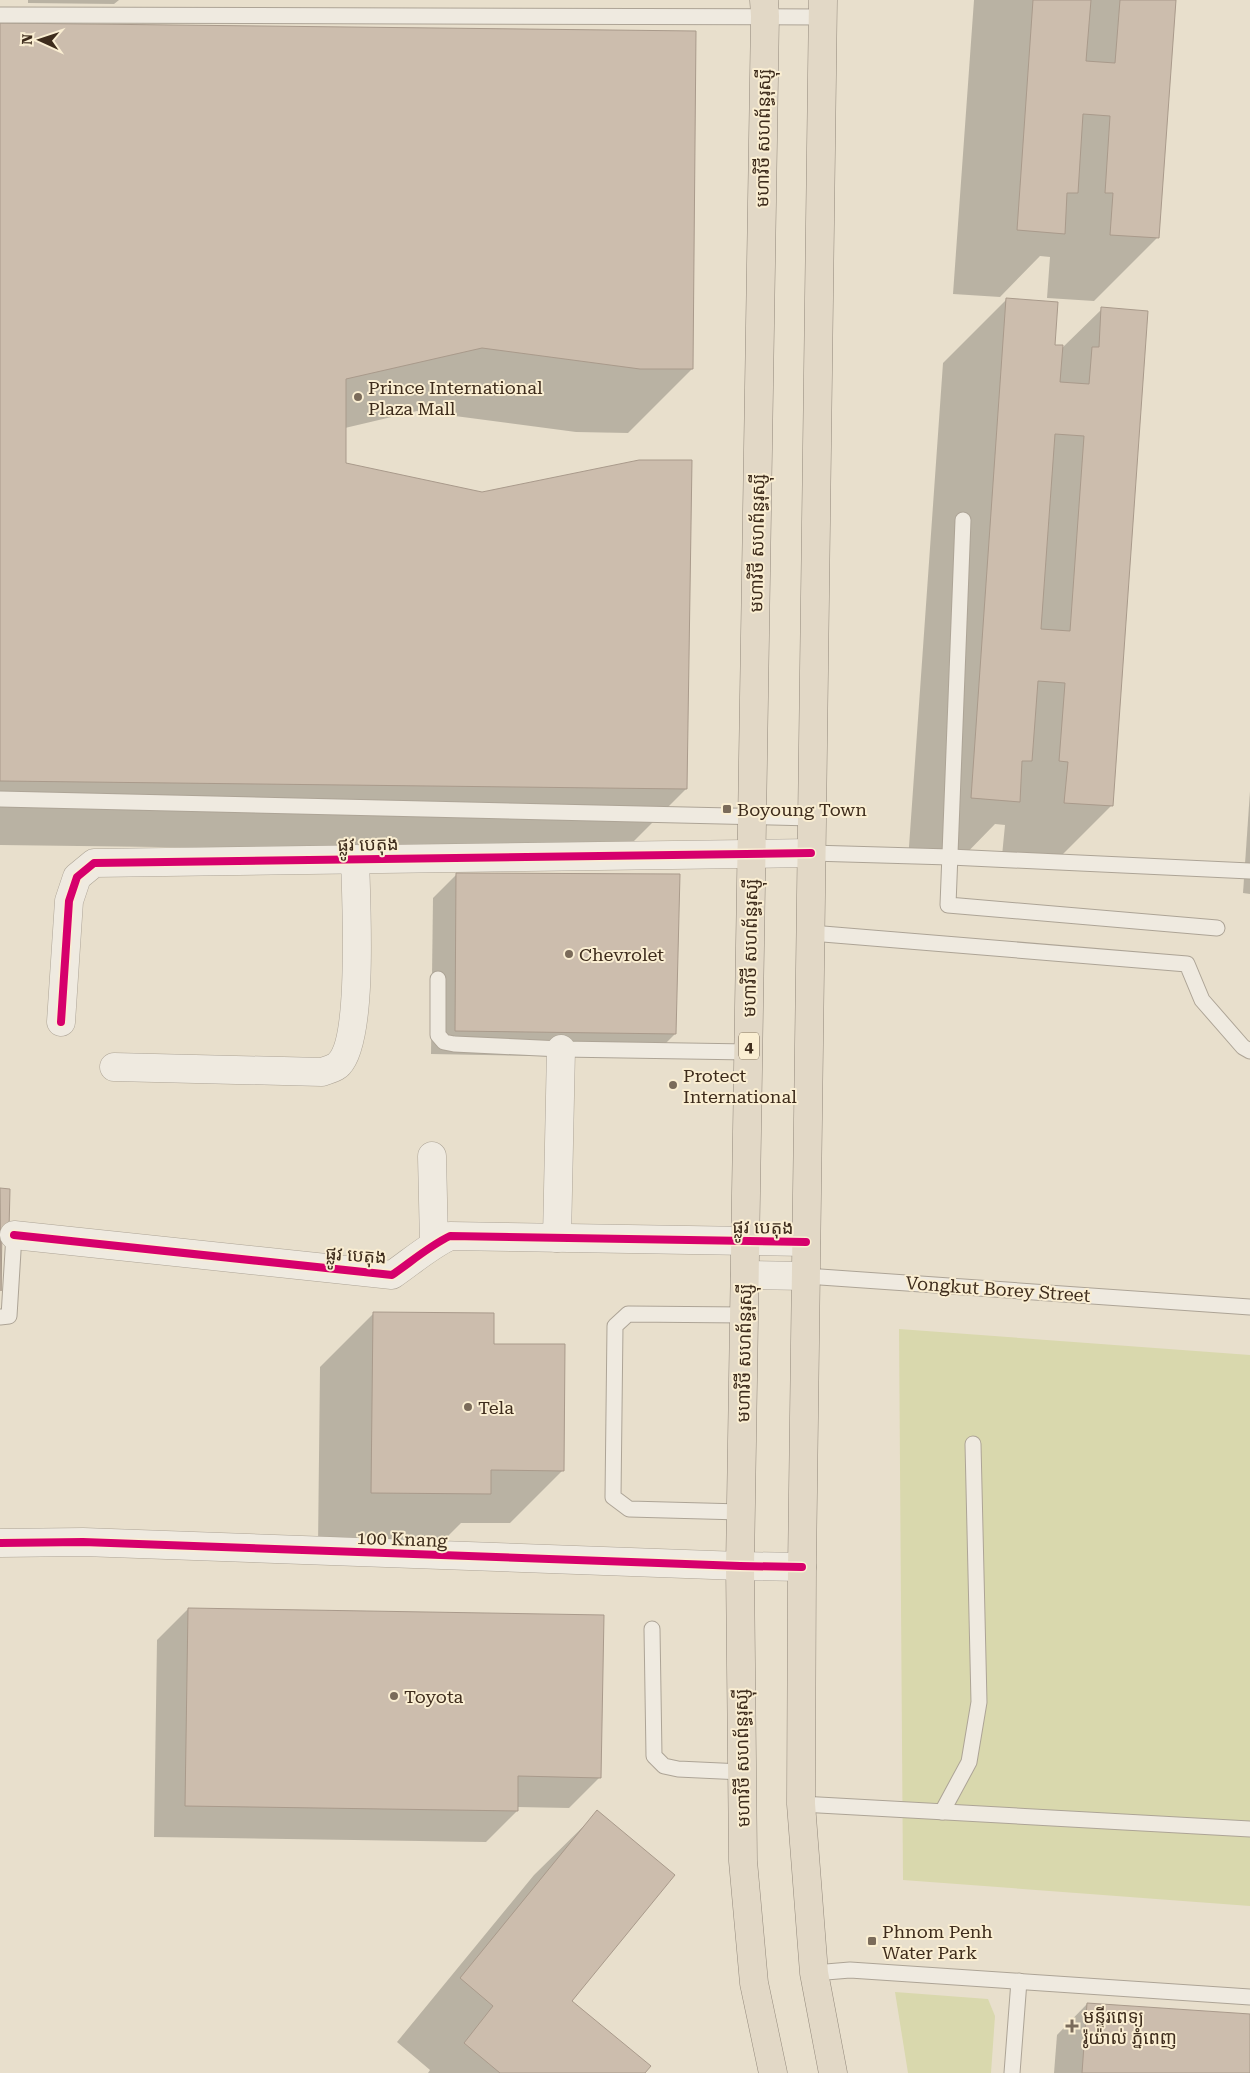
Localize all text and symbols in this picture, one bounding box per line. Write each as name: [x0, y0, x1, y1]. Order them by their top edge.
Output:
north arrow: [15, 15, 65, 65]
text: N: [19, 33, 35, 45]
street label: មហាវិថី សហព័ន្ធរុស្ស៊ី: [751, 68, 781, 208]
place label: Prince International Plaza Mall: [368, 377, 543, 419]
marker: Prince International Plaza Mall: [352, 391, 364, 403]
street label: មហាវិថី សហព័ន្ធរុស្ស៊ី: [745, 473, 775, 613]
place label: Boyoung Town: [737, 799, 867, 820]
marker: Boyoung Town: [721, 803, 733, 815]
street label: ផ្លូវ បេតុង: [337, 833, 399, 861]
street label: មហាវិថី សហព័ន្ធរុស្ស៊ី: [738, 878, 768, 1018]
place label: Chevrolet: [579, 944, 664, 965]
marker: Chevrolet: [563, 948, 575, 960]
road number: 4: [739, 1032, 759, 1060]
place label: Protect International: [683, 1065, 797, 1107]
marker: Protect International: [667, 1079, 679, 1091]
street label: ផ្លូវ បេតុង: [732, 1216, 794, 1244]
street label: ផ្លូវ បេតុង: [324, 1242, 387, 1274]
street label: Vongkut Borey Street: [905, 1272, 1091, 1306]
street label: មហាវិថី សហព័ន្ធរុស្ស៊ី: [732, 1283, 762, 1423]
place label: Tela: [478, 1397, 514, 1418]
marker: Tela: [462, 1401, 474, 1413]
street label: 100 Knang: [356, 1527, 449, 1551]
place label: Toyota: [404, 1686, 464, 1707]
street label: មហាវិថី សហព័ន្ធរុស្ស៊ី: [730, 1688, 760, 1828]
marker: Toyota: [388, 1690, 400, 1702]
place label: Phnom Penh Water Park: [882, 1921, 993, 1963]
marker: Phnom Penh Water Park: [866, 1935, 878, 1947]
place label: មន្ទីរពេទ្យ រ៉ូយ៉ាល់ ភ្នំពេញ: [1083, 2006, 1177, 2049]
marker: មន្ទីរពេទ្យ រ៉ូយ៉ាល់ ភ្នំពេញ: [1065, 2019, 1079, 2033]

